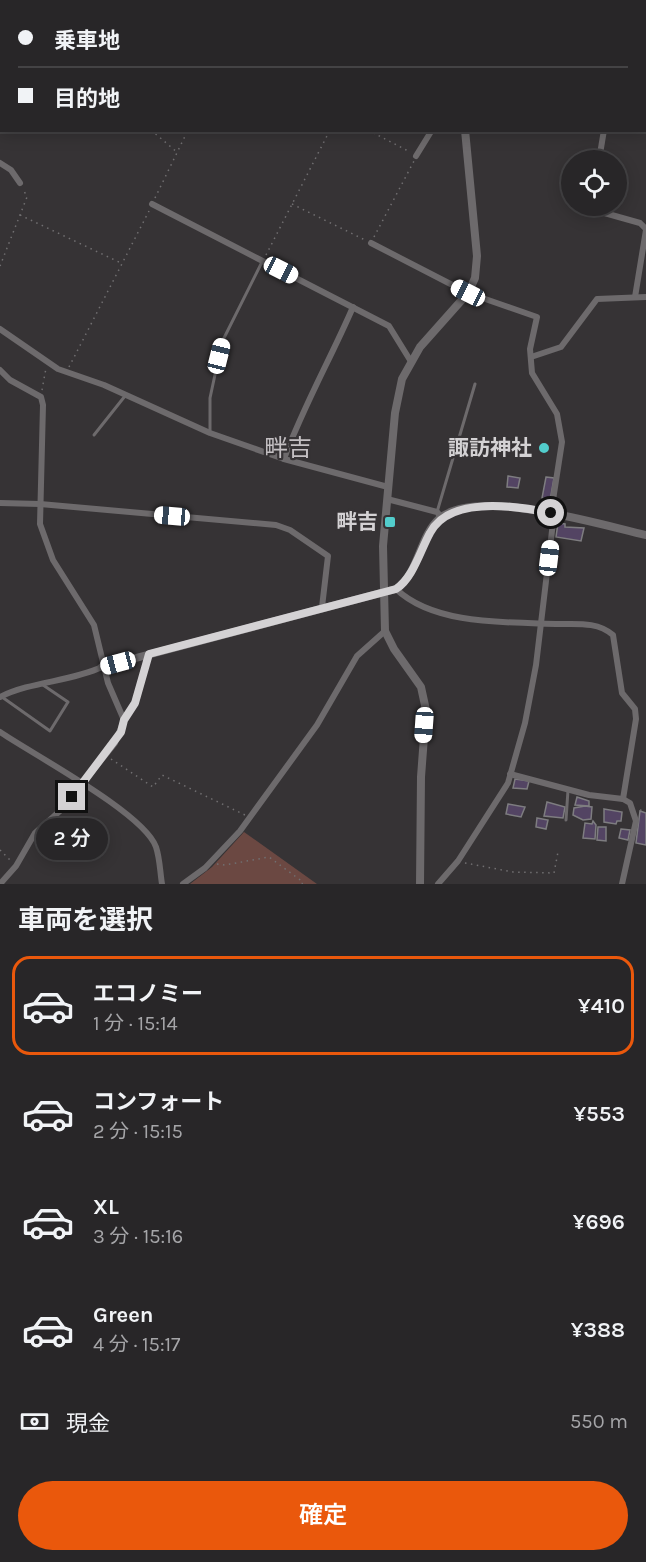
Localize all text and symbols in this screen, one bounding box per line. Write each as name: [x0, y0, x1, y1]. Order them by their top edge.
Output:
text: 乗車地: [54, 28, 120, 54]
text: 目的地: [54, 86, 120, 112]
map controls: [561, 150, 627, 216]
button: locate: [561, 150, 627, 216]
car: [261, 254, 301, 286]
car: [448, 277, 488, 309]
car: [206, 336, 232, 376]
district label: 畔吉: [264, 434, 312, 462]
place label: 諏訪神社: [448, 436, 532, 460]
marker: 諏訪神社: [537, 441, 551, 455]
route start: [537, 499, 564, 526]
car: [153, 505, 191, 527]
place label: 畔吉: [336, 510, 378, 534]
marker: 畔吉: [383, 515, 397, 529]
car: [538, 539, 560, 577]
car: [98, 650, 138, 676]
car: [414, 706, 434, 744]
route end: [58, 783, 85, 810]
callout: 2 分: [36, 818, 108, 860]
text: 2 分: [54, 827, 90, 850]
text: 車両を選択: [18, 904, 153, 936]
icon: car: [21, 979, 75, 1033]
text: エコノミー: [93, 981, 203, 1007]
text: ¥410: [578, 993, 625, 1019]
text: 1 分 · 15:14: [93, 1012, 178, 1035]
icon: car: [21, 1087, 75, 1141]
text: コンフォート: [93, 1089, 224, 1115]
text: ¥553: [573, 1101, 625, 1127]
text: 2 分 · 15:15: [93, 1120, 183, 1143]
text: XL: [93, 1194, 119, 1220]
icon: car: [21, 1195, 75, 1249]
text: ¥696: [573, 1209, 625, 1235]
text: 3 分 · 15:16: [93, 1225, 183, 1248]
text: Green: [93, 1302, 154, 1328]
icon: car: [21, 1303, 75, 1357]
text: ¥388: [571, 1317, 625, 1343]
text: 4 分 · 15:17: [93, 1333, 181, 1356]
icon: cash: [18, 1405, 51, 1438]
text: 550 m: [570, 1410, 628, 1433]
text: 現金: [66, 1411, 110, 1437]
button: 確定: [18, 1481, 628, 1550]

